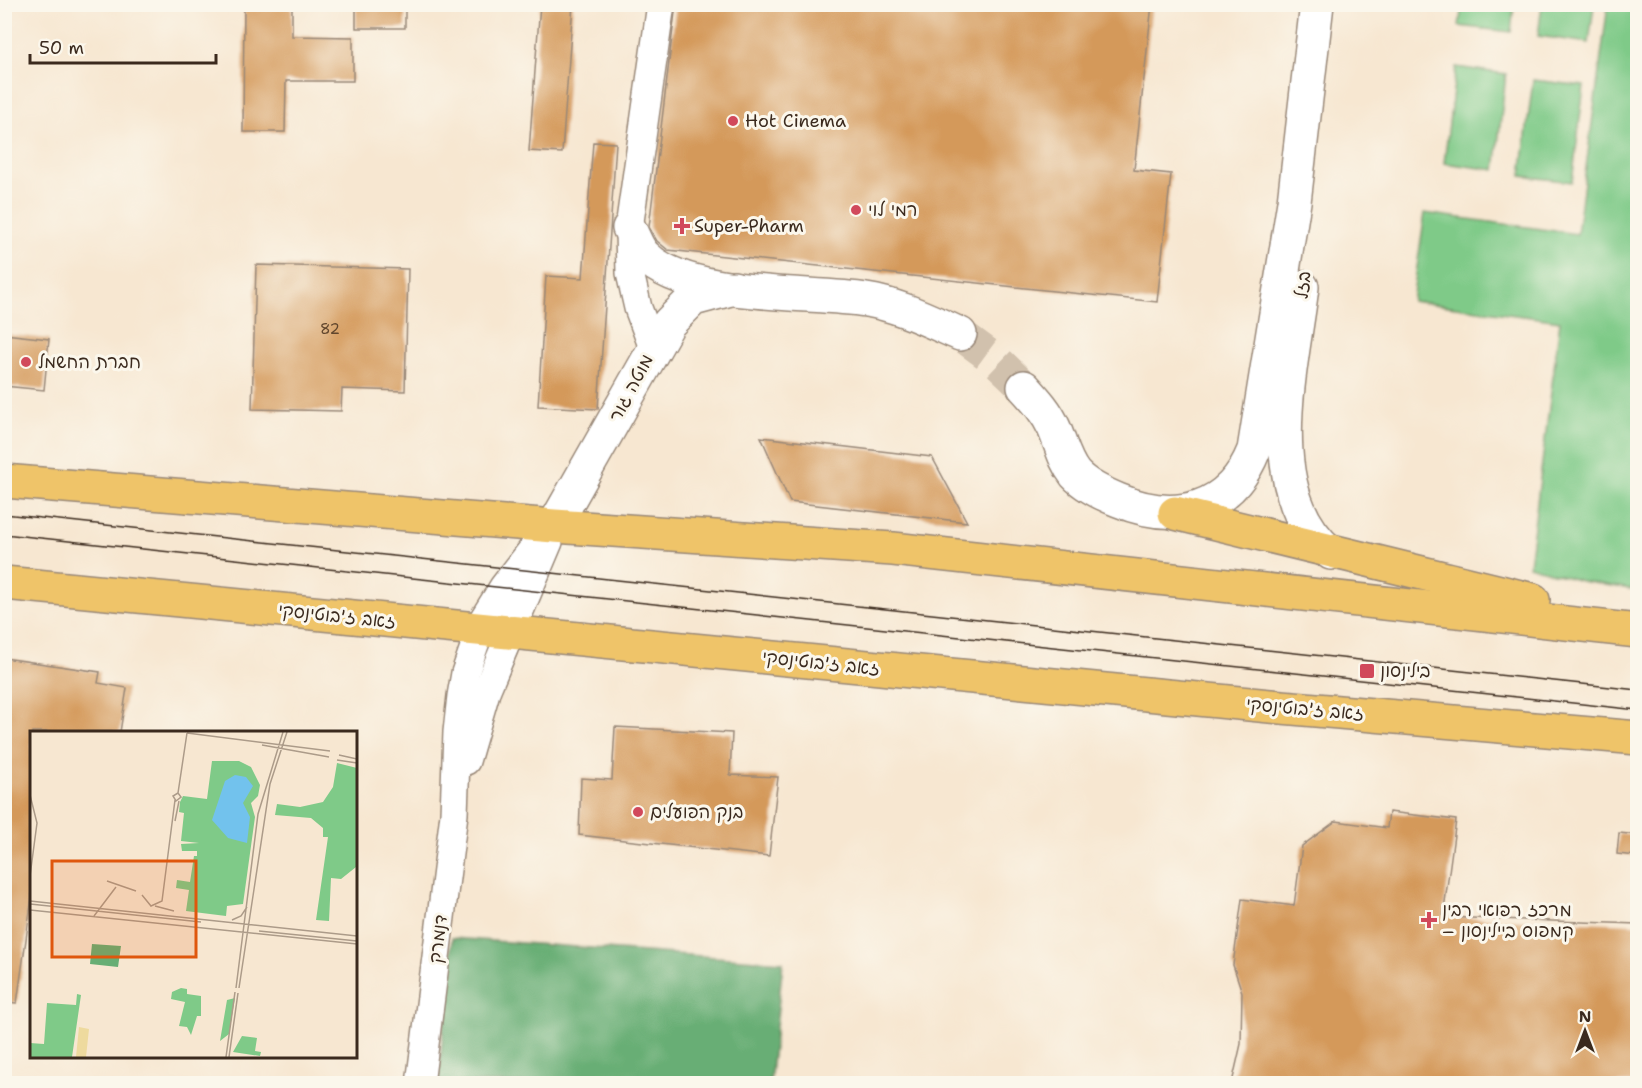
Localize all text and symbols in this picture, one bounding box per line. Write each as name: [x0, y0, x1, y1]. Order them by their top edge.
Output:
scale bar: [30, 27, 216, 65]
text: 50 m: [39, 36, 84, 60]
place label: Hot Cinema: [745, 109, 846, 133]
marker: Hot Cinema: [726, 114, 740, 128]
place label: רמי לוי: [868, 198, 917, 222]
marker: רמי לוי: [849, 203, 863, 217]
place label: Super-Pharm: [694, 214, 804, 238]
marker: Super-Pharm: [675, 219, 689, 233]
street label: בזל: [1289, 270, 1317, 300]
house number: 82: [320, 319, 340, 339]
place label: חברת החשמל: [38, 350, 141, 374]
street label: מוטה גור: [603, 350, 659, 426]
marker: חברת החשמל: [19, 355, 33, 369]
street label: זאב ז'בוטינסקי: [277, 598, 397, 634]
street label: זאב ז'בוטינסקי: [761, 645, 881, 681]
place label: בילינסון: [1380, 659, 1431, 683]
marker: בילינסון: [1358, 662, 1376, 680]
street label: זאב ז'בוטינסקי: [1245, 692, 1365, 726]
inset map: [30, 731, 357, 1058]
place label: בנק הפועלים: [650, 800, 743, 824]
marker: בנק הפועלים: [631, 805, 645, 819]
place label: מרכז רפואי רבין – קמפוס ביילינסון: [1442, 898, 1574, 943]
marker: מרכז רפואי רבין – קמפוס ביילינסון: [1420, 911, 1438, 929]
street label: דנמרק: [423, 913, 453, 965]
north arrow: [1555, 1001, 1615, 1061]
text: N: [1579, 1006, 1591, 1027]

